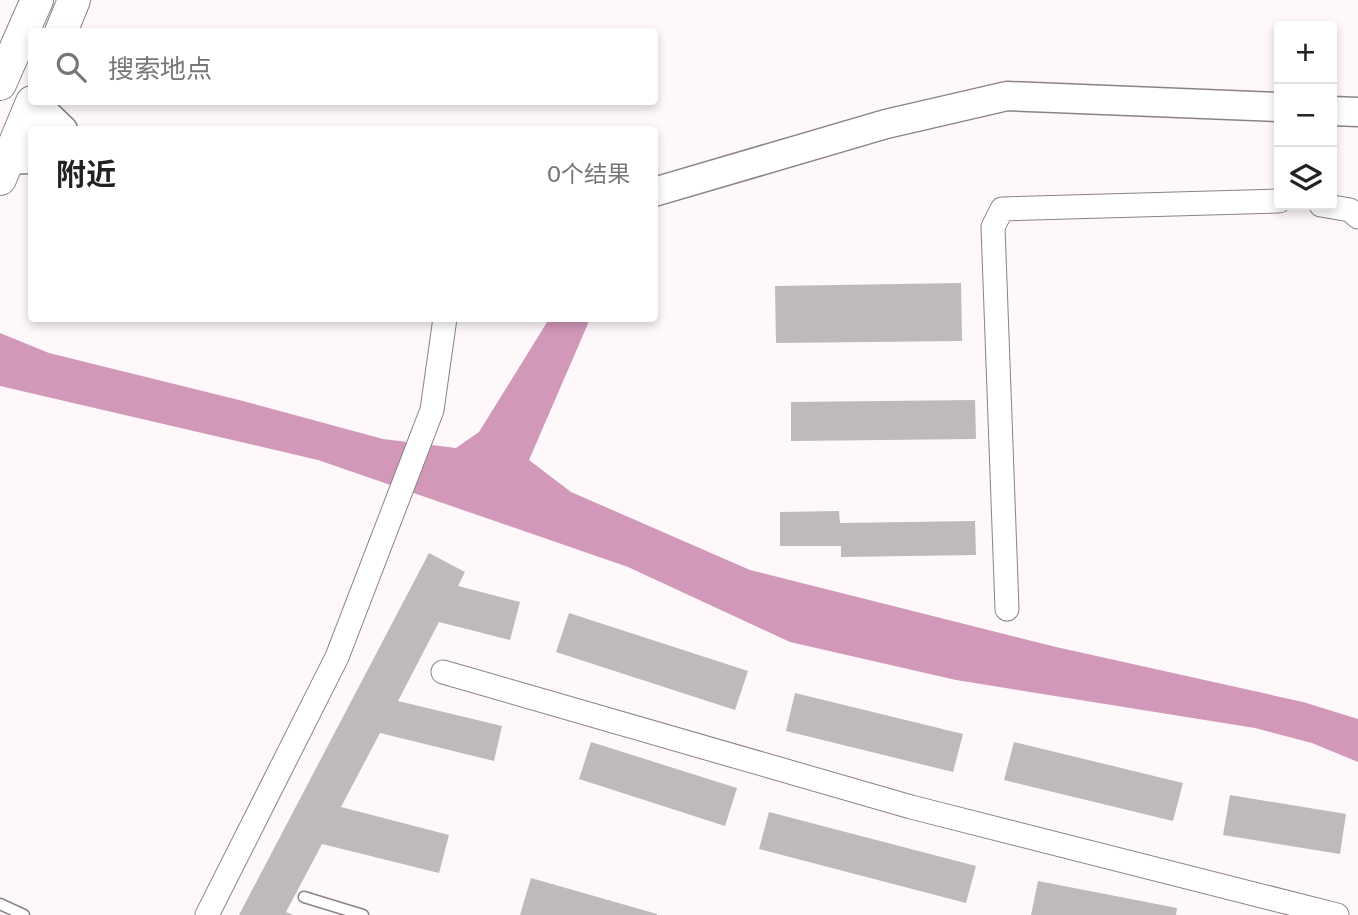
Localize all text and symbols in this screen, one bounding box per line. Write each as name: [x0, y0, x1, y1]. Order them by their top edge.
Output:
map controls: [1274, 21, 1337, 210]
button: +: [1274, 21, 1337, 84]
search box: [28, 28, 658, 105]
icon: search: [52, 48, 90, 86]
text: 搜索地点: [108, 53, 212, 84]
button: −: [1274, 84, 1337, 147]
button: layers: [1274, 147, 1337, 210]
text: 附近: [56, 156, 116, 192]
text: 0个结果: [547, 160, 630, 187]

